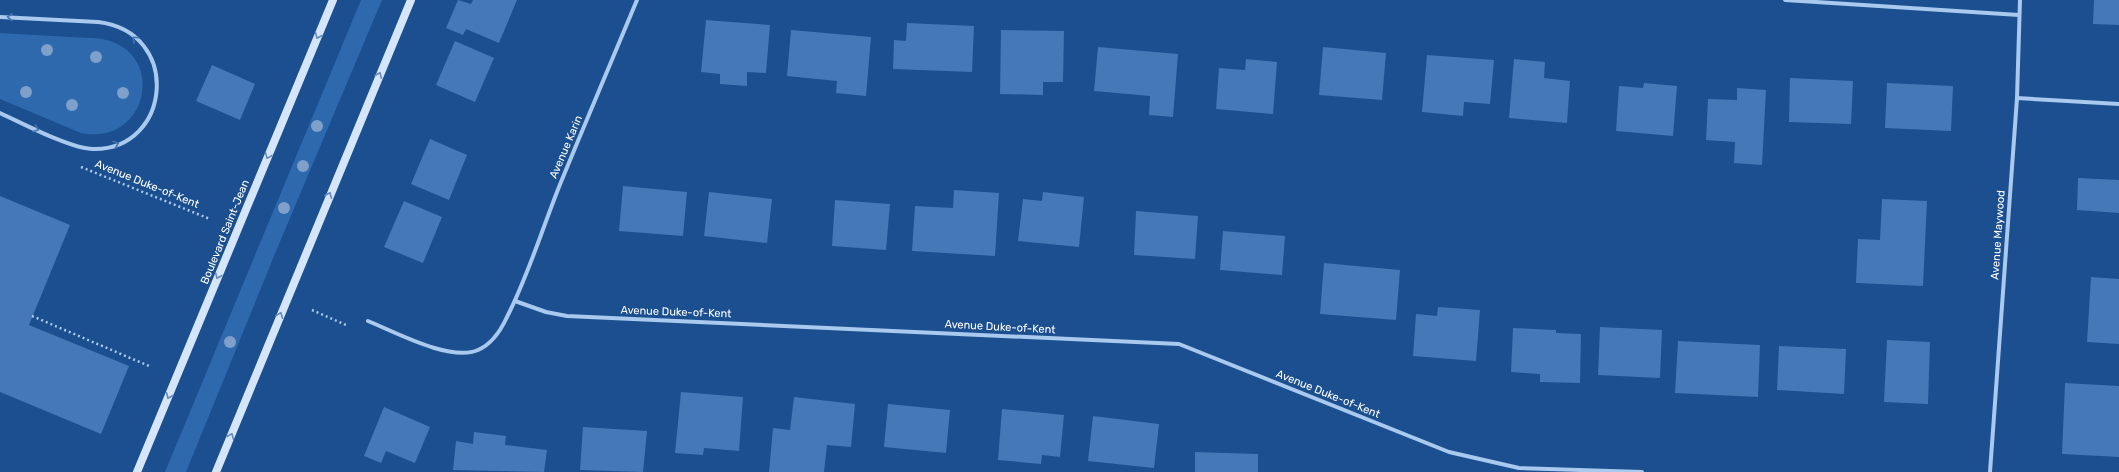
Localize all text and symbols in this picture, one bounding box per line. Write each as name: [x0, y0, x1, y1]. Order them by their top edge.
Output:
one-way arrow: [7, 13, 13, 22]
one-way arrow: [315, 32, 323, 39]
one-way arrow: [133, 37, 140, 44]
one-way arrow: [374, 72, 382, 80]
street label: Avenue Karin: [547, 113, 585, 181]
one-way arrow: [32, 124, 39, 132]
one-way arrow: [113, 141, 120, 149]
one-way arrow: [265, 153, 273, 160]
street label: Avenue Duke-of-Kent: [93, 157, 202, 211]
street label: Boulevard Saint-Jean: [198, 178, 252, 286]
street label: Avenue Maywood: [1988, 190, 2008, 280]
one-way arrow: [324, 192, 332, 200]
one-way arrow: [215, 273, 223, 280]
street label: Avenue Duke-of-Kent: [620, 304, 732, 320]
one-way arrow: [275, 312, 283, 319]
street label: Avenue Duke-of-Kent: [944, 318, 1056, 336]
street label: Avenue Duke-of-Kent: [1274, 367, 1383, 421]
one-way arrow: [165, 393, 173, 400]
one-way arrow: [226, 432, 234, 439]

